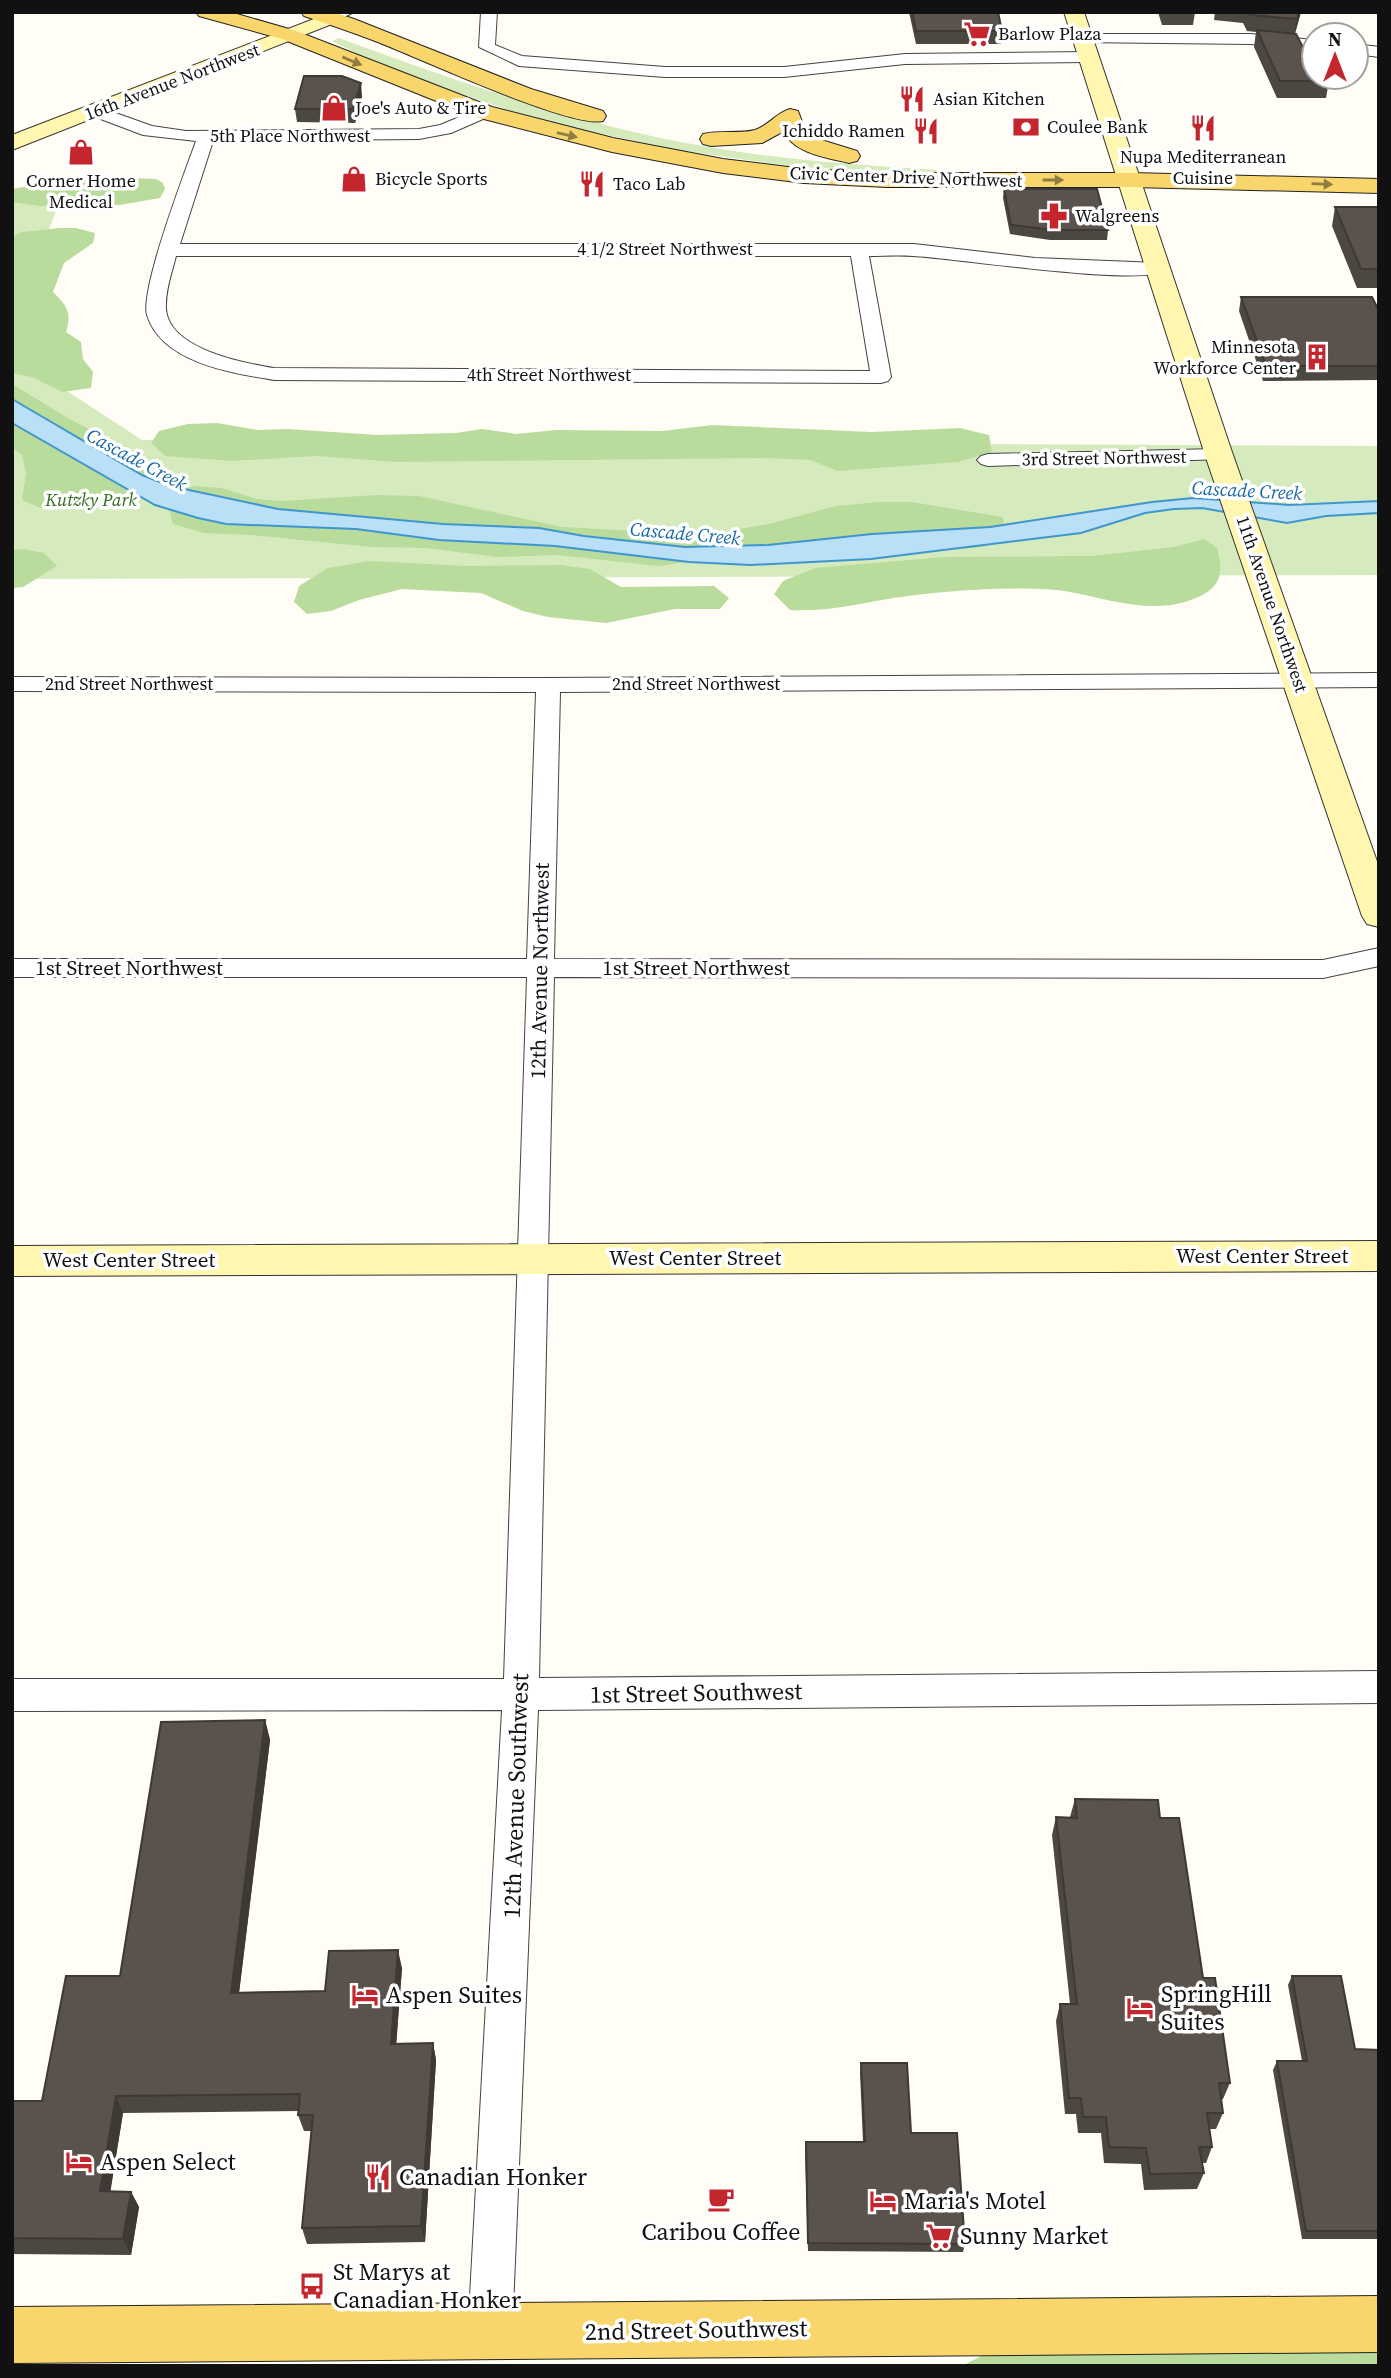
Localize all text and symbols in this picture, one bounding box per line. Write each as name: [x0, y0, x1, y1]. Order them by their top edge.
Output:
supermarket icon: Barlow Plaza: [962, 19, 992, 49]
place label: Barlow Plaza: [998, 21, 1102, 46]
north arrow: [1300, 21, 1370, 91]
text: N: [1328, 26, 1342, 52]
street label: 16th Avenue Northwest: [81, 37, 263, 126]
one-way arrow: [342, 56, 363, 67]
restaurant icon: Asian Kitchen: [897, 84, 927, 114]
place label: Asian Kitchen: [933, 86, 1045, 111]
shop icon: Joe's Auto & Tire: [319, 93, 349, 123]
place label: Joe's Auto & Tire: [354, 95, 486, 120]
bank icon: Coulee Bank: [1011, 112, 1041, 142]
restaurant icon: Nupa Mediterranean Cuisine: [1188, 113, 1218, 143]
place label: Coulee Bank: [1047, 114, 1148, 139]
restaurant icon: Ichiddo Ramen: [911, 116, 941, 146]
place label: Ichiddo Ramen: [782, 118, 905, 143]
street label: 5th Place Northwest: [210, 123, 370, 148]
one-way arrow: [556, 129, 578, 140]
shop icon: Corner Home Medical: [66, 137, 96, 167]
place label: Nupa Mediterranean Cuisine: [1120, 144, 1286, 190]
street label: Civic Center Drive Northwest: [789, 160, 1023, 193]
shop icon: Bicycle Sports: [339, 164, 369, 194]
place label: Bicycle Sports: [375, 166, 488, 191]
place label: Corner Home Medical: [26, 168, 136, 214]
restaurant icon: Taco Lab: [577, 169, 607, 199]
place label: Taco Lab: [613, 171, 685, 196]
one-way arrow: [1042, 174, 1064, 186]
one-way arrow: [1311, 179, 1333, 190]
pharmacy icon: Walgreens: [1039, 201, 1069, 231]
place label: Walgreens: [1075, 203, 1159, 228]
street label: 4 1/2 Street Northwest: [577, 236, 753, 261]
place label: Minnesota Workforce Center: [1153, 334, 1297, 380]
building icon: Minnesota Workforce Center: [1302, 342, 1332, 372]
street label: 4th Street Northwest: [467, 362, 631, 387]
water label: Cascade Creek: [82, 422, 192, 496]
street label: 3rd Street Northwest: [1021, 444, 1187, 471]
water label: Cascade Creek: [1191, 474, 1303, 506]
park label: Kutzky Park: [44, 487, 137, 512]
street label: 11th Avenue Northwest: [1230, 512, 1315, 696]
water label: Cascade Creek: [629, 515, 741, 551]
street label: 2nd Street Northwest: [45, 671, 213, 696]
street label: 2nd Street Northwest: [612, 671, 780, 696]
street label: 12th Avenue Northwest: [523, 862, 556, 1079]
street label: 1st Street Northwest: [35, 953, 223, 982]
street label: 1st Street Northwest: [602, 953, 790, 982]
street label: West Center Street: [1176, 1241, 1348, 1270]
street label: West Center Street: [609, 1243, 781, 1272]
street label: West Center Street: [43, 1245, 215, 1274]
street label: 12th Avenue Southwest: [495, 1673, 536, 1919]
street label: 1st Street Southwest: [589, 1674, 803, 1711]
place label: SpringHill Suites: [1161, 1977, 1272, 2038]
place label: Aspen Suites: [386, 1978, 522, 2011]
hotel icon: Aspen Suites: [350, 1980, 380, 2010]
hotel icon: SpringHill Suites: [1125, 1993, 1155, 2023]
place label: Aspen Select: [100, 2145, 236, 2178]
hotel icon: Aspen Select: [64, 2147, 94, 2177]
place label: Canadian Honker: [399, 2160, 587, 2193]
restaurant icon: Canadian Honker: [363, 2162, 393, 2192]
cafe icon: Caribou Coffee: [706, 2184, 736, 2214]
place label: Maria's Motel: [904, 2184, 1046, 2217]
hotel icon: Maria's Motel: [868, 2186, 898, 2216]
place label: Caribou Coffee: [641, 2215, 801, 2248]
place label: Sunny Market: [960, 2219, 1108, 2252]
supermarket icon: Sunny Market: [924, 2221, 954, 2251]
place label: St Marys at Canadian Honker: [333, 2255, 521, 2316]
bus stop icon: St Marys at Canadian Honker: [297, 2271, 327, 2301]
street label: 2nd Street Southwest: [585, 2311, 808, 2348]

